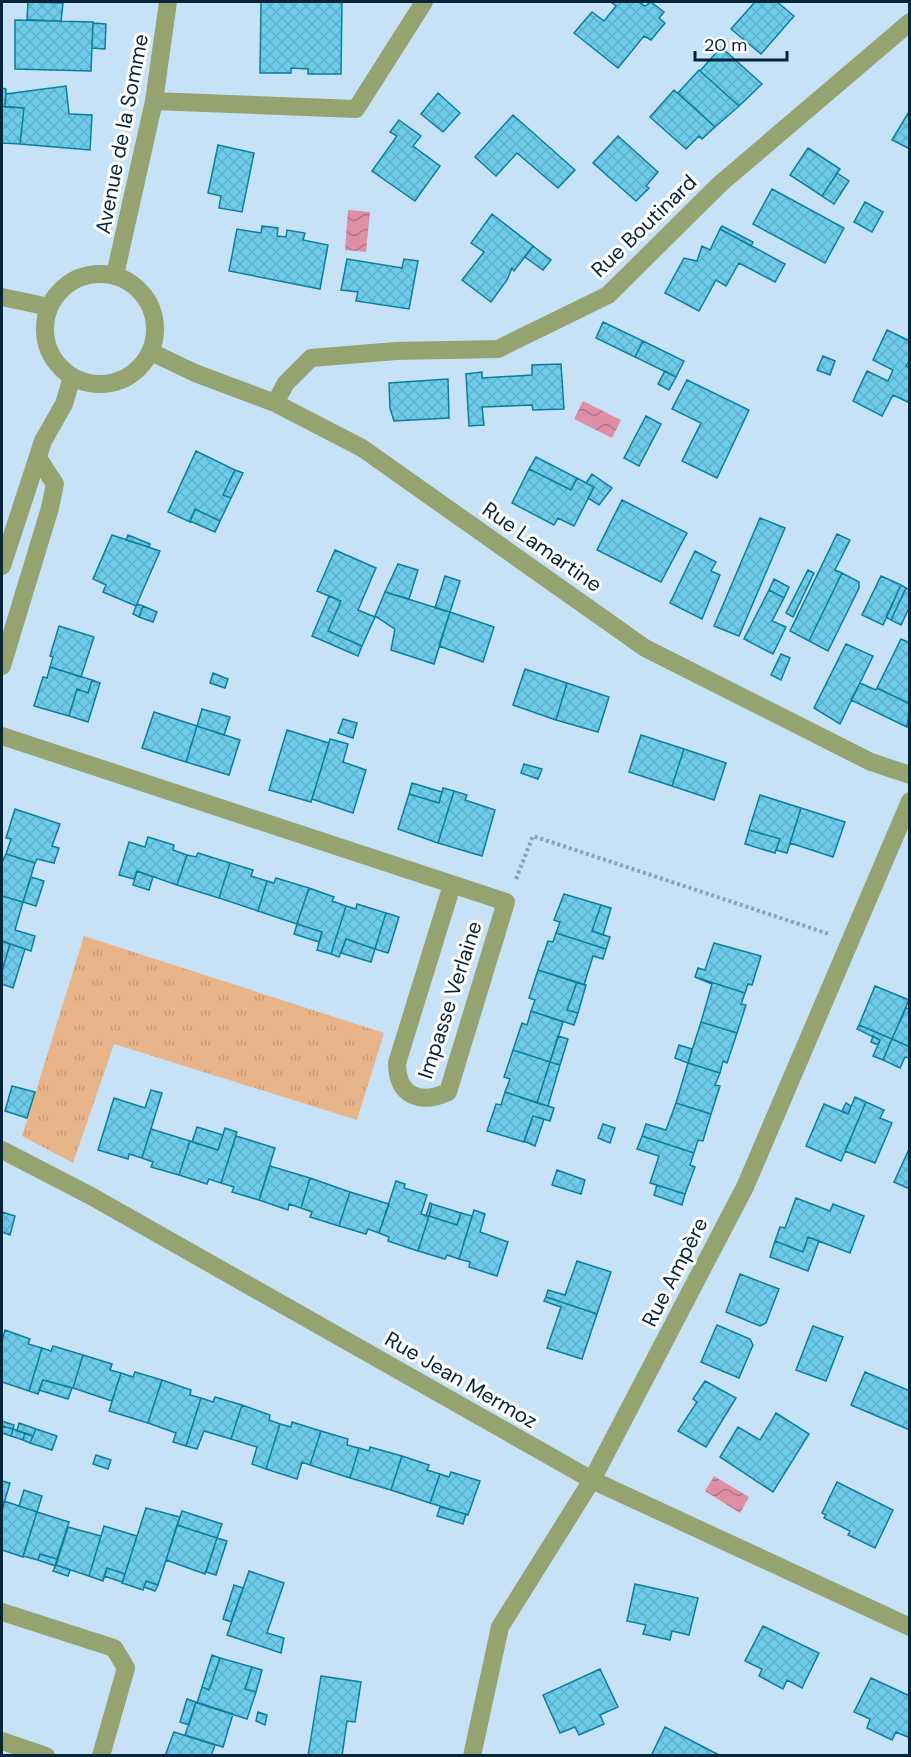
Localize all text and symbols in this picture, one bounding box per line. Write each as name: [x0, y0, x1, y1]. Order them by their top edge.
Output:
scale bar: [695, 24, 786, 62]
street label: Avenue de la Somme: [89, 31, 155, 236]
text: 20 m: [704, 33, 747, 57]
street label: Rue Boutinard: [585, 169, 703, 283]
street label: Rue Lamartine: [477, 495, 607, 599]
street label: Impasse Verlaine: [411, 917, 489, 1082]
street label: Rue Ampère: [635, 1213, 715, 1331]
street label: Rue Jean Mermoz: [380, 1325, 542, 1435]

